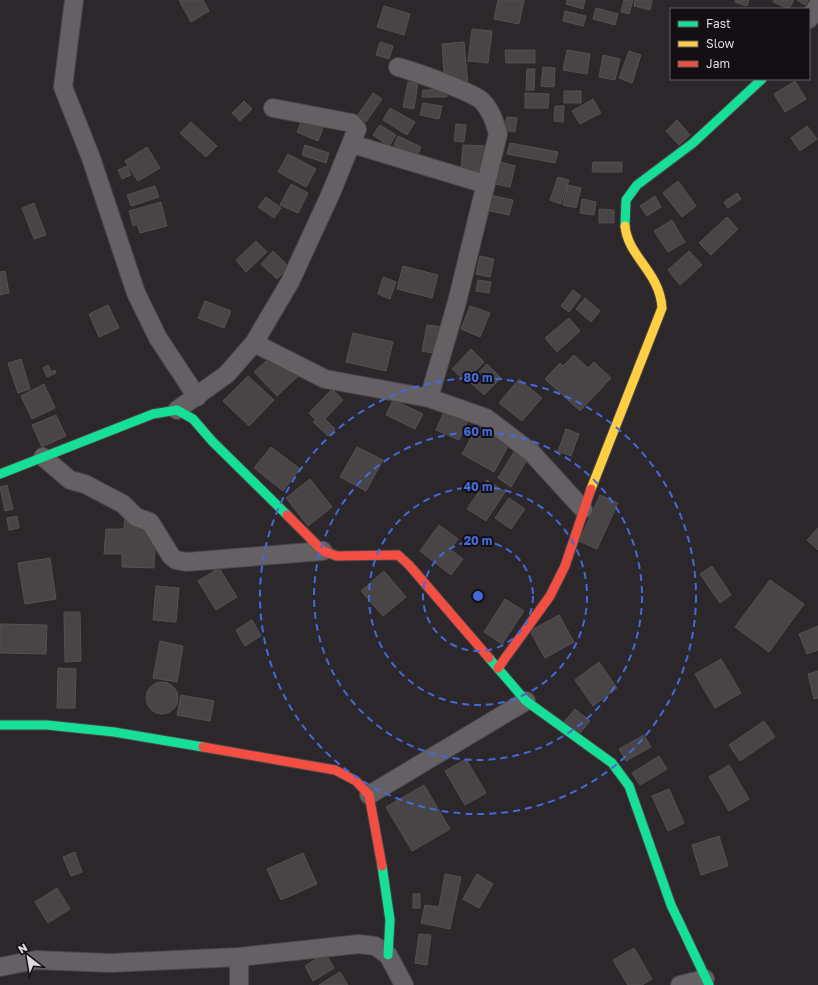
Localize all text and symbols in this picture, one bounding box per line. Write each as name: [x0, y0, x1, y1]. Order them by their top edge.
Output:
legend: [670, 8, 810, 80]
text: Fast: [706, 16, 731, 31]
text: Slow: [706, 36, 734, 51]
text: Jam: [706, 56, 730, 71]
text: 80 m: [464, 370, 492, 385]
text: 60 m: [464, 424, 492, 439]
text: 40 m: [464, 479, 492, 494]
text: 20 m: [464, 533, 492, 548]
centre of rings: [471, 589, 485, 603]
north arrow: [8, 937, 48, 977]
text: N: [16, 940, 30, 956]

